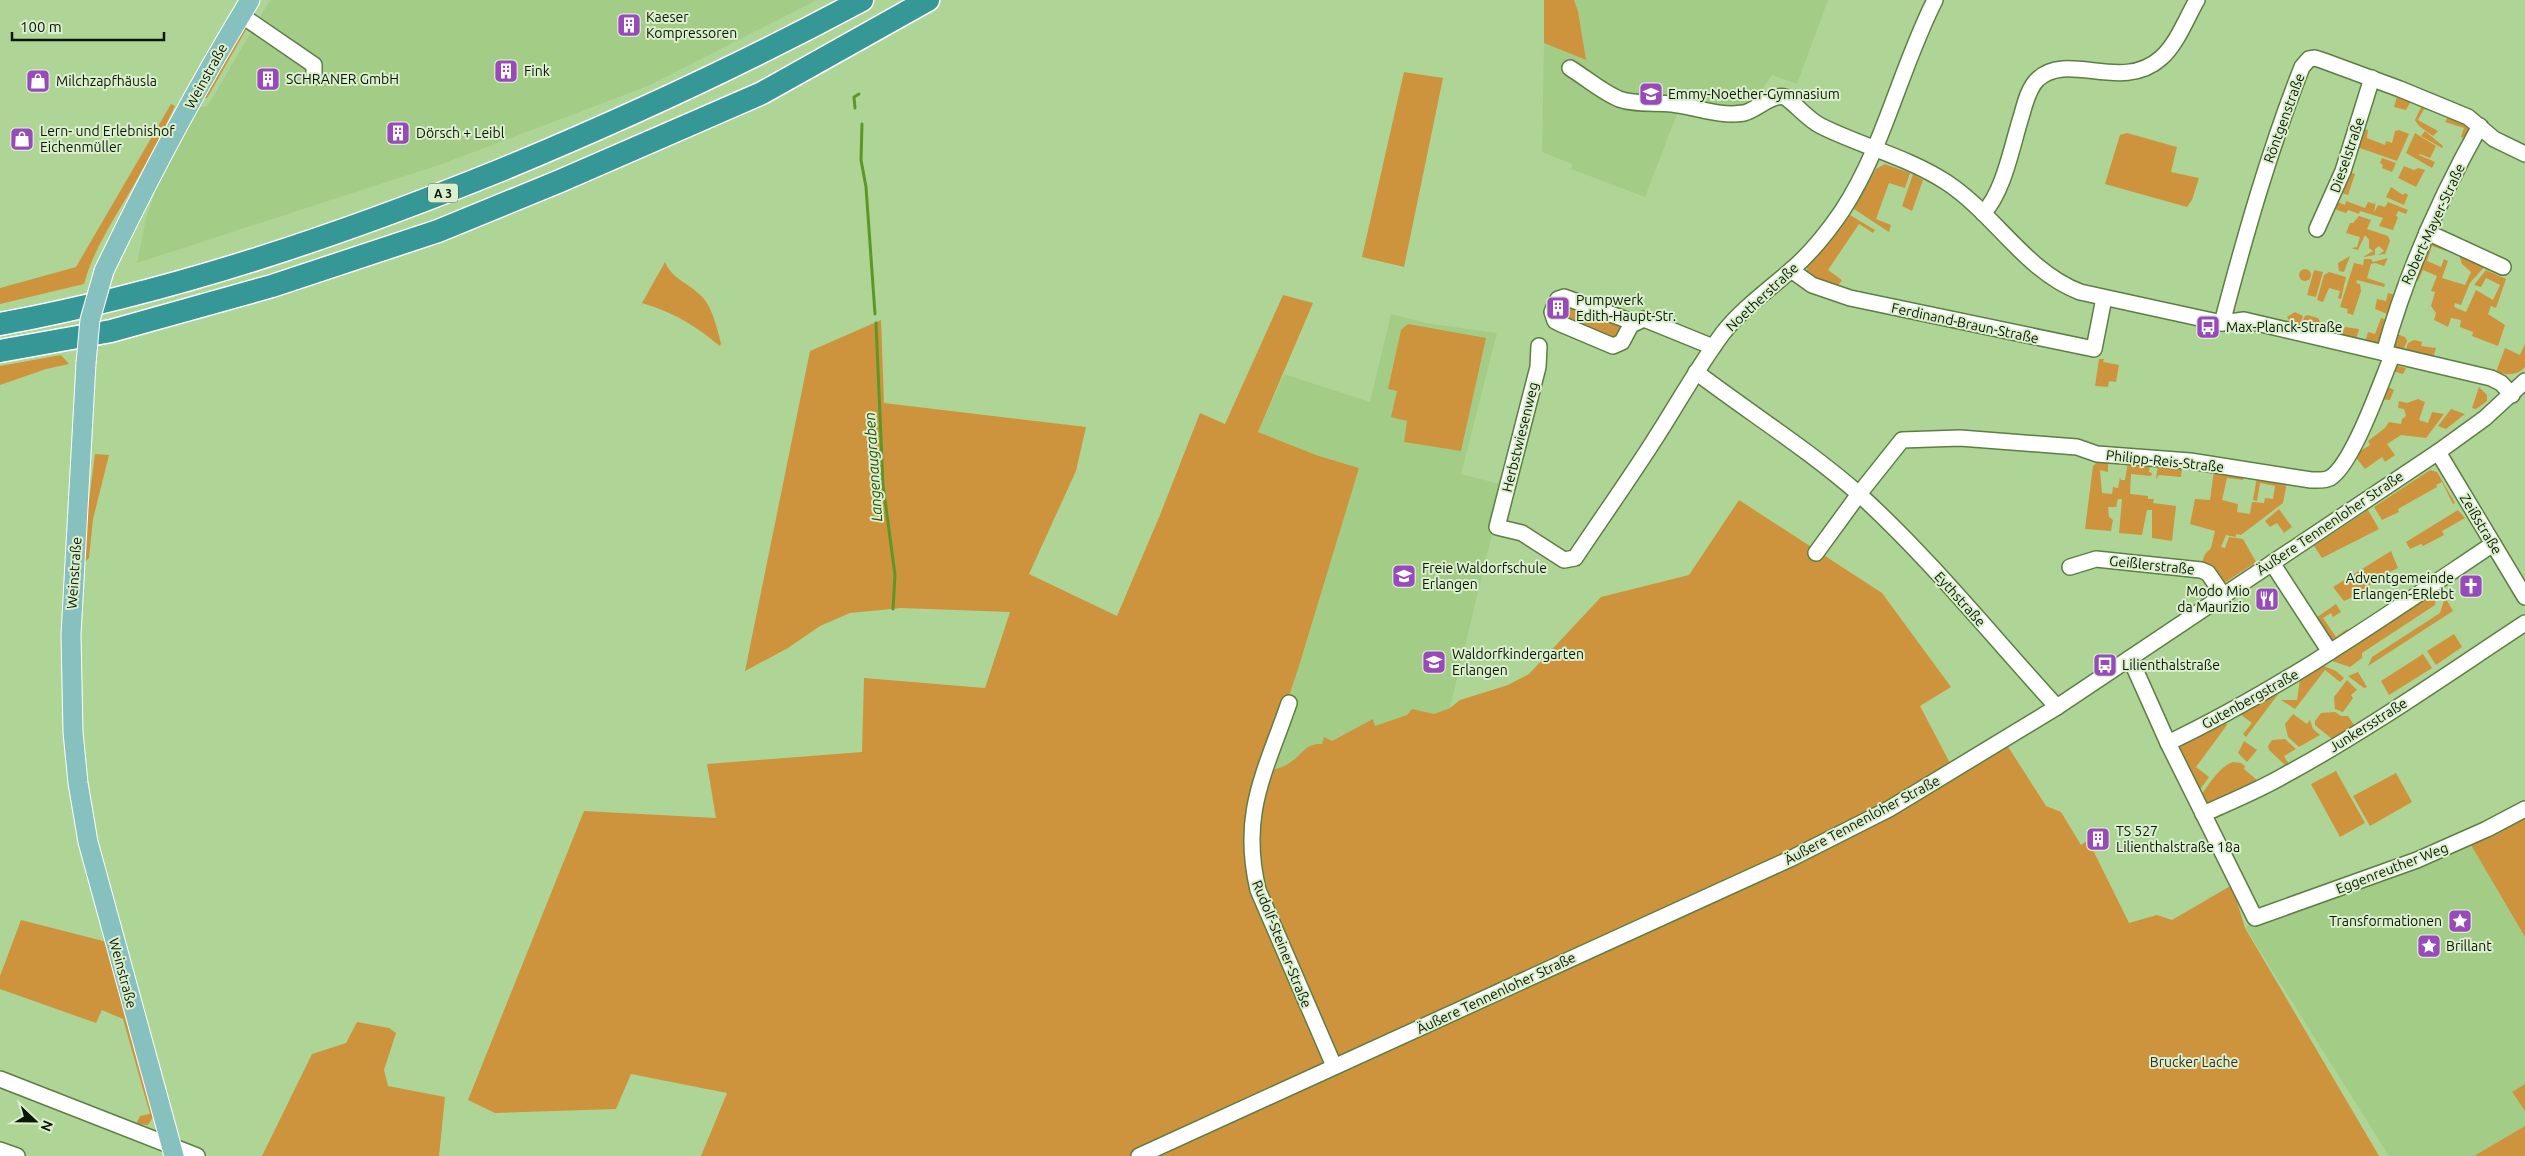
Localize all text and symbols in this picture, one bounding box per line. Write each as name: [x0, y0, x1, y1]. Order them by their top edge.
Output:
place label: Kaeser Kompressoren: [646, 9, 737, 41]
scale bar: [12, 10, 165, 42]
building icon: Kaeser Kompressoren: [616, 12, 642, 38]
text: 100 m: [20, 18, 62, 35]
street label: Weinstraße: [182, 41, 230, 111]
building icon: Fink: [493, 58, 519, 84]
place label: Fink: [524, 63, 550, 79]
building icon: SCHRANER GmbH: [255, 66, 281, 92]
shop icon: Milchzapfhäusla: [25, 68, 51, 94]
place label: SCHRANER GmbH: [286, 71, 399, 87]
street label: Röntgenstraße: [2260, 71, 2308, 165]
place label: Milchzapfhäusla: [56, 73, 157, 89]
school or university icon: Emmy-Noether-Gymnasium: [1638, 81, 1664, 107]
place label: Emmy-Noether-Gymnasium: [1668, 86, 1840, 102]
street label: Dieselstraße: [2327, 115, 2367, 195]
building icon: Dörsch + Leibl: [385, 120, 411, 146]
place label: Lern- und Erlebnishof Eichenmüller: [40, 123, 175, 155]
place label: Dörsch + Leibl: [416, 125, 505, 141]
shop icon: Lern- und Erlebnishof Eichenmüller: [9, 126, 35, 152]
street label: Robert-Mayer-Straße: [2398, 161, 2468, 287]
road number: A 3: [428, 184, 458, 202]
street label: Noetherstraße: [1723, 260, 1801, 334]
place label: Pumpwerk Edith-Haupt-Str.: [1576, 292, 1676, 324]
building icon: Pumpwerk Edith-Haupt-Str.: [1545, 295, 1571, 321]
street label: Ferdinand-Braun-Straße: [1890, 300, 2040, 346]
bus stop icon: Max-Planck-Straße: [2195, 314, 2221, 340]
place label: Max-Planck-Straße: [2226, 319, 2343, 335]
street label: Herbstwiesenweg: [1499, 380, 1541, 494]
water label: Langenaugraben: [861, 412, 885, 522]
street label: Philipp-Reis-Straße: [2105, 447, 2225, 475]
street label: Äußere Tennenloher Straße: [2254, 468, 2406, 578]
street label: Zeißstraße: [2457, 491, 2505, 557]
street label: Weinstraße: [64, 536, 84, 610]
street label: Geißlerstraße: [2109, 553, 2195, 577]
place label: Freie Waldorfschule Erlangen: [1422, 560, 1547, 592]
school or university icon: Freie Waldorfschule Erlangen: [1391, 563, 1417, 589]
street label: Eythstraße: [1931, 568, 1989, 630]
place label: Adventgemeinde Erlangen-ERlebt: [2346, 570, 2454, 602]
church icon: Adventgemeinde Erlangen-ERlebt: [2458, 573, 2484, 599]
place label: Modo Mio da Maurizio: [2177, 583, 2250, 615]
restaurant icon: Modo Mio da Maurizio: [2254, 586, 2280, 612]
place label: Waldorfkindergarten Erlangen: [1452, 646, 1584, 678]
school or university icon: Waldorfkindergarten Erlangen: [1421, 649, 1447, 675]
bus stop icon: Lilienthalstraße: [2092, 652, 2118, 678]
place label: Lilienthalstraße: [2122, 657, 2220, 673]
street label: Gutenbergstraße: [2199, 666, 2301, 732]
street label: Junkersstraße: [2326, 695, 2410, 755]
street label: Äußere Tennenloher Straße: [1782, 772, 1942, 868]
place label: TS 527 Lilienthalstraße 18a: [2116, 823, 2240, 855]
building icon: TS 527 Lilienthalstraße 18a: [2085, 826, 2111, 852]
street label: Eggenreuther Weg: [2334, 839, 2450, 897]
street label: Rudolf-Steiner-Straße: [1249, 878, 1315, 1010]
place icon: Transformationen: [2447, 908, 2473, 934]
place label: Transformationen: [2329, 913, 2442, 929]
place icon: Brillant: [2416, 933, 2442, 959]
street label: Weinstraße: [106, 936, 140, 1010]
place label: Brillant: [2446, 938, 2492, 954]
street label: Äußere Tennenloher Straße: [1414, 949, 1578, 1037]
park label: Brucker Lache: [2150, 1054, 2238, 1070]
north arrow: [10, 1096, 60, 1146]
text: N: [38, 1118, 56, 1134]

